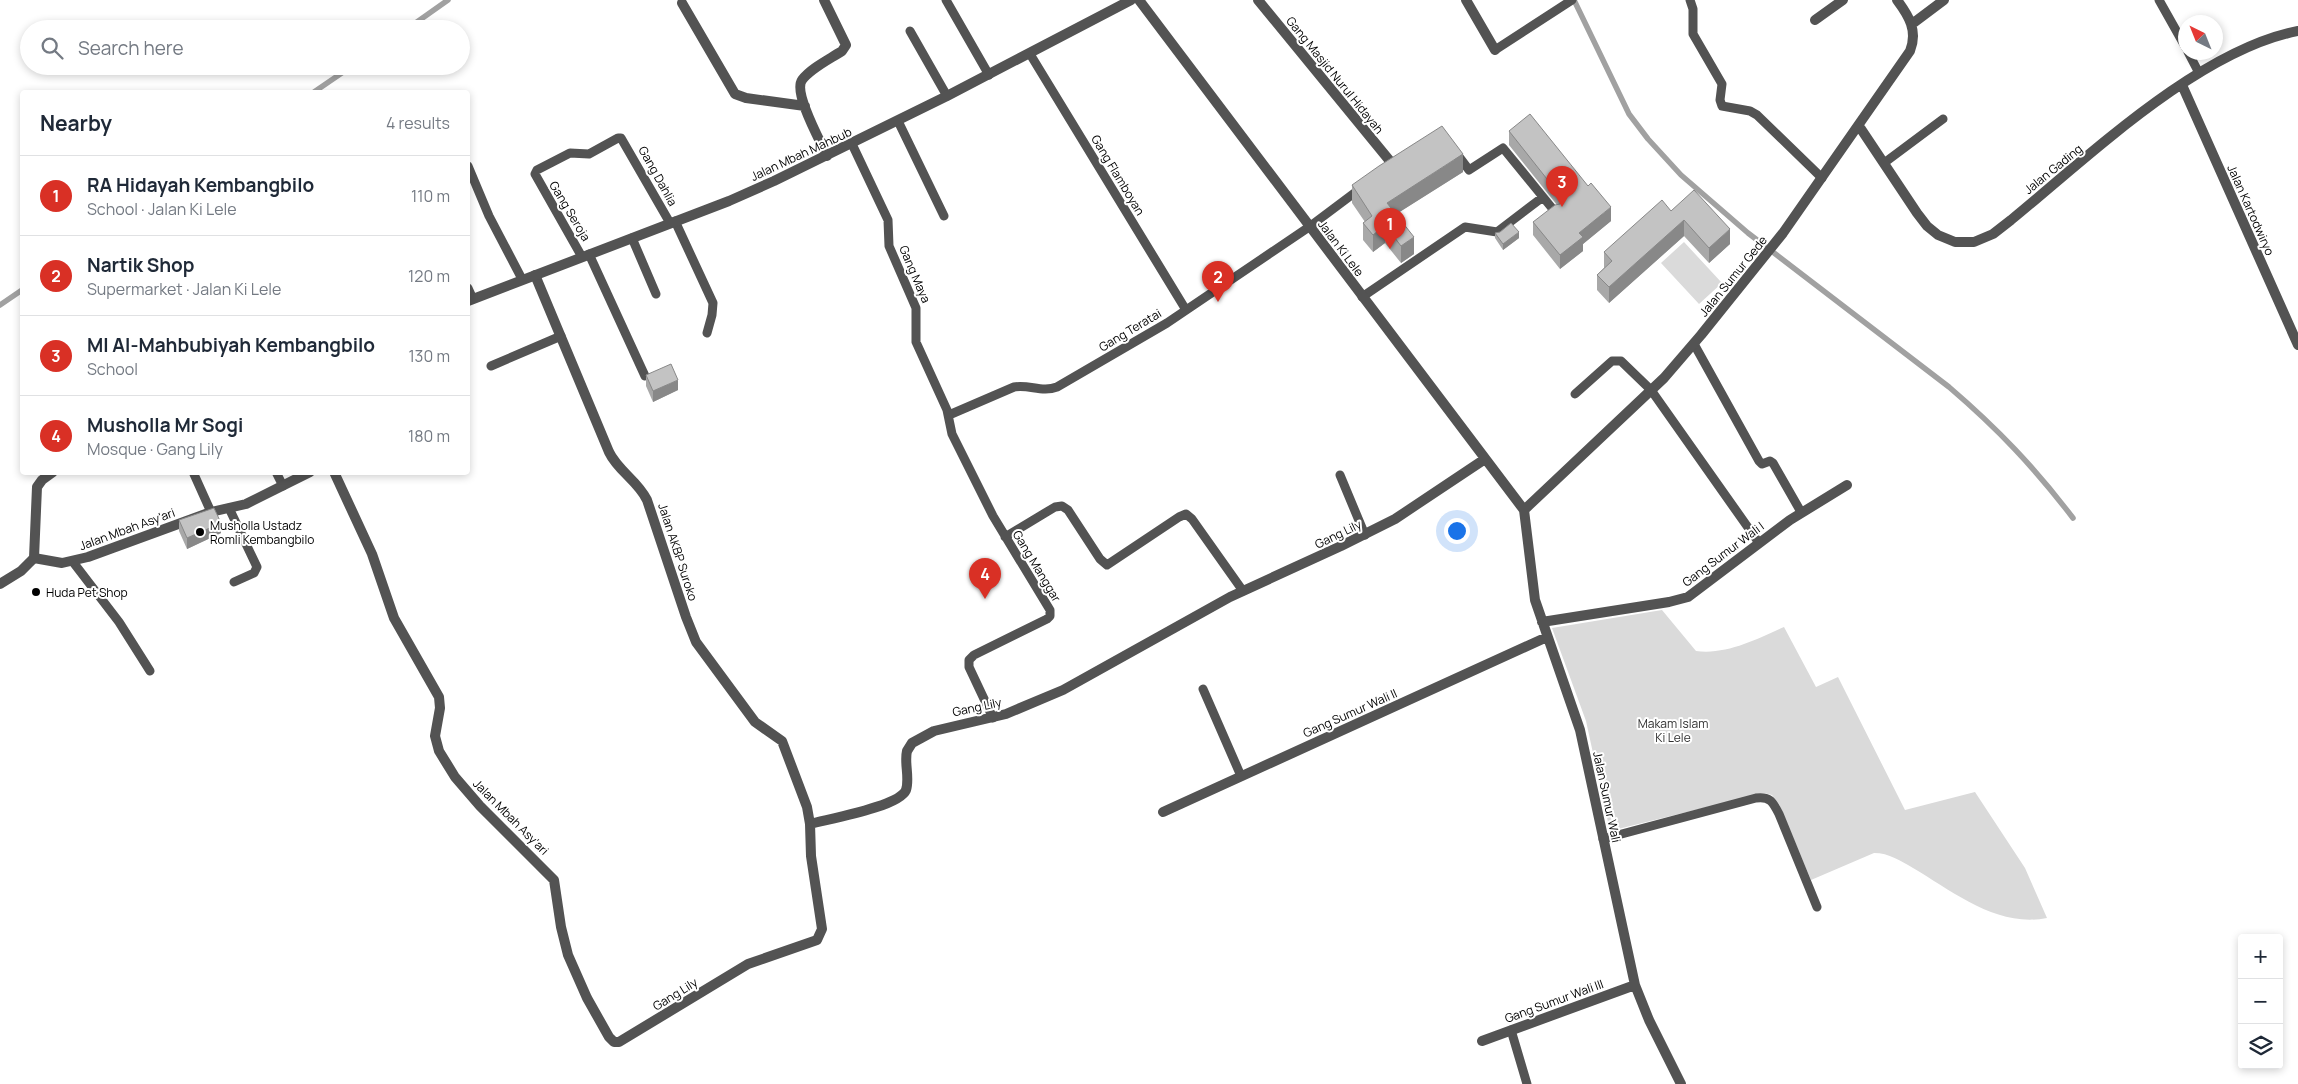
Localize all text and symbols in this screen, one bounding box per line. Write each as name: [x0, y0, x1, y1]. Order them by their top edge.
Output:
street label: Gang Masjid Nurul Hidayah: [1282, 13, 1388, 137]
north arrow: [2178, 15, 2223, 60]
search box: [20, 20, 470, 75]
icon: search: [38, 34, 66, 62]
text: Search here: [78, 35, 184, 61]
text: Nearby: [40, 109, 112, 137]
text: 4 results: [386, 112, 450, 134]
street label: Jalan Mbah Mahbub: [748, 123, 854, 185]
street label: Gang Flamboyan: [1087, 131, 1149, 219]
street label: Jalan Gading: [2020, 140, 2086, 198]
street label: Gang Dahlia: [635, 143, 681, 209]
street label: Jalan Kartodwiryo: [2223, 162, 2279, 258]
pin: 3: [1546, 166, 1578, 207]
text: RA Hidayah Kembangbilo: [87, 172, 314, 198]
street label: Gang Seroja: [545, 178, 595, 244]
text: 1: [52, 185, 60, 207]
text: 110 m: [411, 185, 450, 207]
text: School · Jalan Ki Lele: [87, 198, 237, 220]
pin: 1: [1374, 208, 1406, 249]
street label: Jalan Ki Lele: [1314, 216, 1368, 280]
street label: Jalan Sumur Gede: [1695, 232, 1771, 320]
street label: Gang Maya: [895, 243, 935, 305]
text: Nartik Shop: [87, 252, 195, 278]
pin: 2: [1202, 261, 1234, 302]
text: 2: [51, 265, 61, 287]
text: 120 m: [408, 265, 450, 287]
text: Supermarket · Jalan Ki Lele: [87, 278, 281, 300]
street label: Gang Teratai: [1096, 305, 1164, 355]
text: MI Al-Mahbubiyah Kembangbilo: [87, 332, 375, 358]
text: 3: [51, 345, 61, 367]
text: 130 m: [408, 345, 450, 367]
text: School: [87, 358, 138, 380]
text: Musholla Mr Sogi: [87, 412, 243, 438]
text: 4: [51, 425, 61, 447]
text: 180 m: [408, 425, 450, 447]
text: Mosque · Gang Lily: [87, 438, 223, 460]
street label: Jalan AKBP Suroko: [654, 501, 702, 603]
street label: Jalan Mbah Asy'ari: [77, 504, 177, 554]
street label: Gang Lily: [1312, 515, 1365, 553]
place label: Musholla Ustadz Romli Kembangbilo: [210, 517, 314, 548]
your location: [1444, 518, 1470, 544]
street label: Gang Sumur Wali I: [1679, 518, 1767, 590]
marker: Musholla Ustadz Romli Kembangbilo: [194, 526, 206, 538]
street label: Gang Manggar: [1009, 527, 1065, 606]
pin: 4: [969, 558, 1001, 599]
place label: Huda Pet Shop: [46, 584, 128, 601]
marker: Huda Pet Shop: [30, 586, 42, 598]
street label: Gang Sumur Wali II: [1300, 685, 1400, 741]
street label: Gang Lily: [951, 693, 1004, 720]
park label: Makam Islam Ki Lele: [1638, 715, 1708, 746]
street label: Jalan Sumur Wali: [1589, 750, 1625, 844]
street label: Jalan Mbah Asy'ari: [469, 775, 553, 859]
map controls: [2238, 934, 2283, 1069]
button: +: [2238, 934, 2283, 979]
street label: Gang Lily: [649, 973, 701, 1014]
street label: Gang Sumur Wali III: [1502, 975, 1606, 1027]
button: −: [2238, 979, 2283, 1024]
button: layers: [2238, 1024, 2283, 1069]

